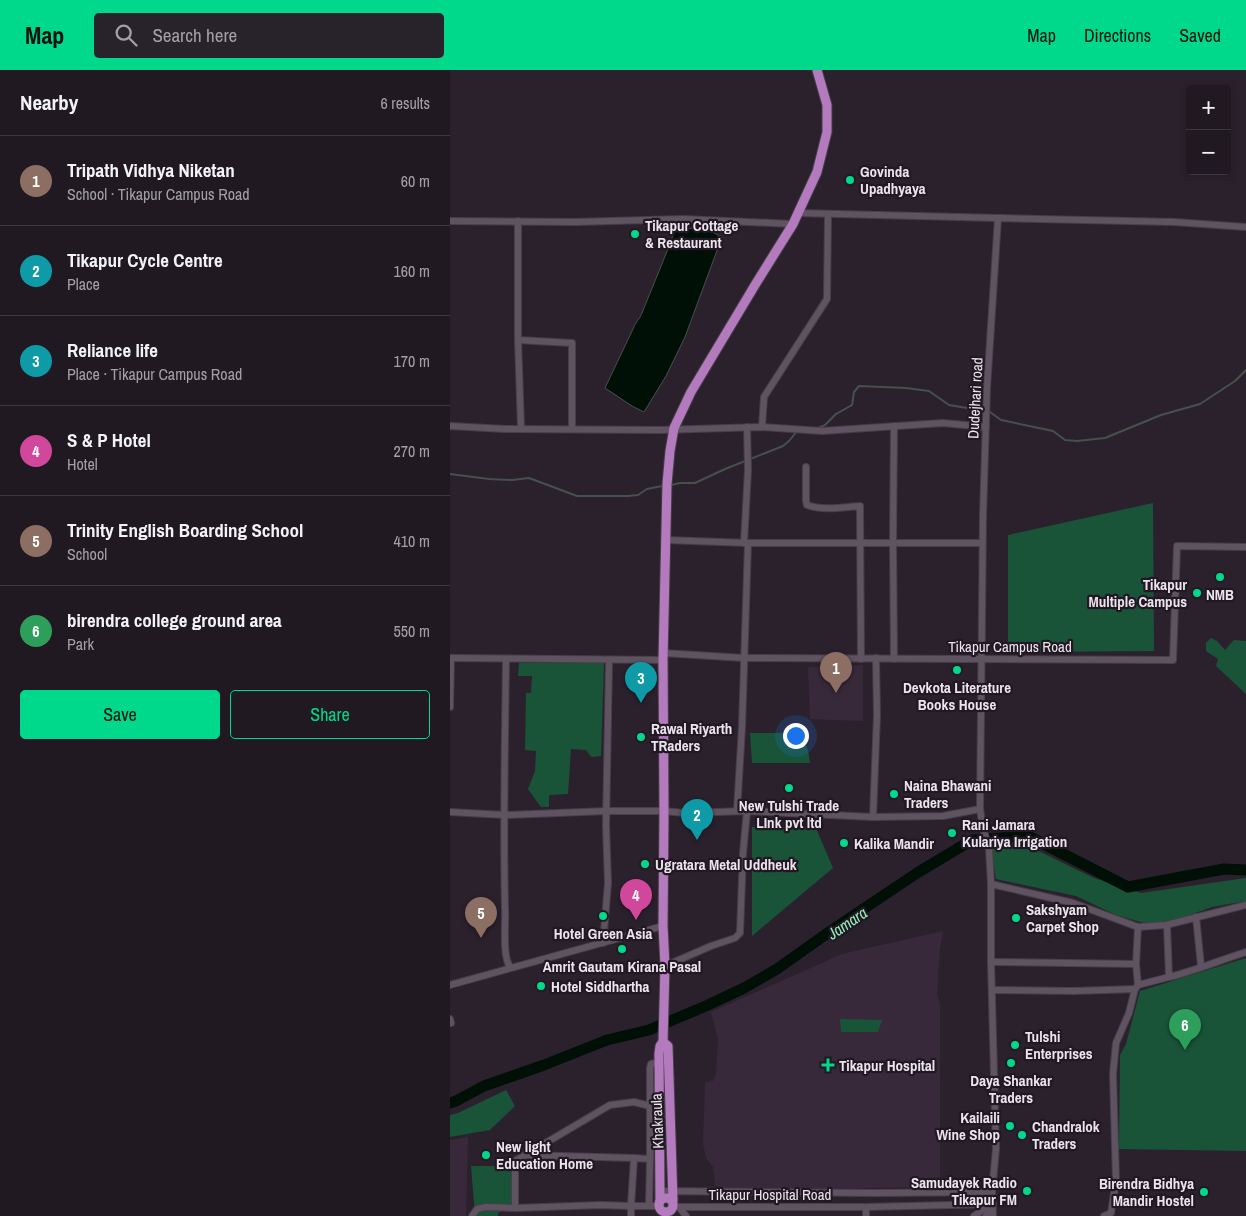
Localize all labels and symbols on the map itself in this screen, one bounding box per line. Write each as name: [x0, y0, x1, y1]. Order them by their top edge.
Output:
place label: Govinda Upadhyaya: [860, 161, 926, 199]
marker: Govinda Upadhyaya: [844, 174, 856, 186]
place label: Tikapur Cottage & Restaurant: [645, 215, 739, 253]
marker: Tikapur Cottage & Restaurant: [629, 228, 641, 240]
street label: Dudejhari road: [962, 357, 988, 439]
marker: NMB: [1214, 571, 1226, 583]
place label: Tikapur Multiple Campus: [1089, 574, 1187, 612]
place label: NMB: [1206, 584, 1234, 605]
marker: Tikapur Multiple Campus: [1191, 587, 1203, 599]
street label: Tikapur Campus Road: [948, 636, 1072, 657]
pin: 1: [820, 652, 852, 693]
pin: 3: [625, 662, 657, 703]
marker: Devkota Literature Books House: [951, 664, 963, 676]
place label: Devkota Literature Books House: [903, 677, 1011, 715]
place label: Rawal Riyarth TRaders: [651, 718, 732, 756]
your location: [783, 723, 809, 749]
marker: Rawal Riyarth TRaders: [635, 731, 647, 743]
place label: Naina Bhawani Traders: [904, 775, 992, 813]
marker: New Tulshi Trade LInk pvt ltd: [783, 782, 795, 794]
marker: Naina Bhawani Traders: [888, 788, 900, 800]
place label: New Tulshi Trade LInk pvt ltd: [739, 795, 839, 833]
pin: 2: [681, 799, 713, 840]
place label: Rani Jamara Kulariya Irrigation: [962, 814, 1067, 852]
marker: Rani Jamara Kulariya Irrigation: [946, 827, 958, 839]
place label: Kalika Mandir: [854, 833, 934, 854]
marker: Kalika Mandir: [838, 837, 850, 849]
place label: Ugratara Metal Uddheuk: [655, 854, 797, 875]
marker: Ugratara Metal Uddheuk: [639, 858, 651, 870]
pin: 4: [620, 879, 652, 920]
pin: 5: [465, 897, 497, 938]
place label: Sakshyam Carpet Shop: [1026, 899, 1099, 937]
water label: Jamara: [822, 902, 871, 945]
marker: Hotel Green Asia: [597, 910, 609, 922]
marker: Sakshyam Carpet Shop: [1010, 912, 1022, 924]
place label: Hotel Green Asia: [554, 923, 652, 944]
marker: Amrit Gautam Kirana Pasal: [616, 943, 628, 955]
place label: Amrit Gautam Kirana Pasal: [543, 956, 701, 977]
place label: Hotel Siddhartha: [551, 976, 650, 997]
marker: Hotel Siddhartha: [535, 980, 547, 992]
pin: 6: [1169, 1009, 1201, 1050]
place label: Tulshi Enterprises: [1025, 1026, 1093, 1064]
marker: Tulshi Enterprises: [1009, 1039, 1021, 1051]
place label: Tikapur Hospital: [839, 1055, 935, 1076]
marker: Daya Shankar Traders: [1005, 1057, 1017, 1069]
marker: Tikapur Hospital: [821, 1058, 835, 1072]
place label: Daya Shankar Traders: [970, 1070, 1052, 1108]
street label: Khakraula: [646, 1093, 668, 1149]
place label: Kailaili Wine Shop: [937, 1107, 1000, 1145]
place label: Chandralok Traders: [1032, 1116, 1100, 1154]
marker: Kailaili Wine Shop: [1004, 1120, 1016, 1132]
marker: Chandralok Traders: [1016, 1129, 1028, 1141]
place label: New light Education Home: [496, 1136, 593, 1174]
marker: New light Education Home: [480, 1149, 492, 1161]
place label: Samudayek Radio Tikapur FM: [911, 1172, 1017, 1210]
place label: Birendra Bidhya Mandir Hostel: [1099, 1173, 1194, 1211]
street label: Tikapur Hospital Road: [709, 1184, 831, 1205]
marker: Samudayek Radio Tikapur FM: [1021, 1185, 1033, 1197]
marker: Birendra Bidhya Mandir Hostel: [1198, 1186, 1210, 1198]

